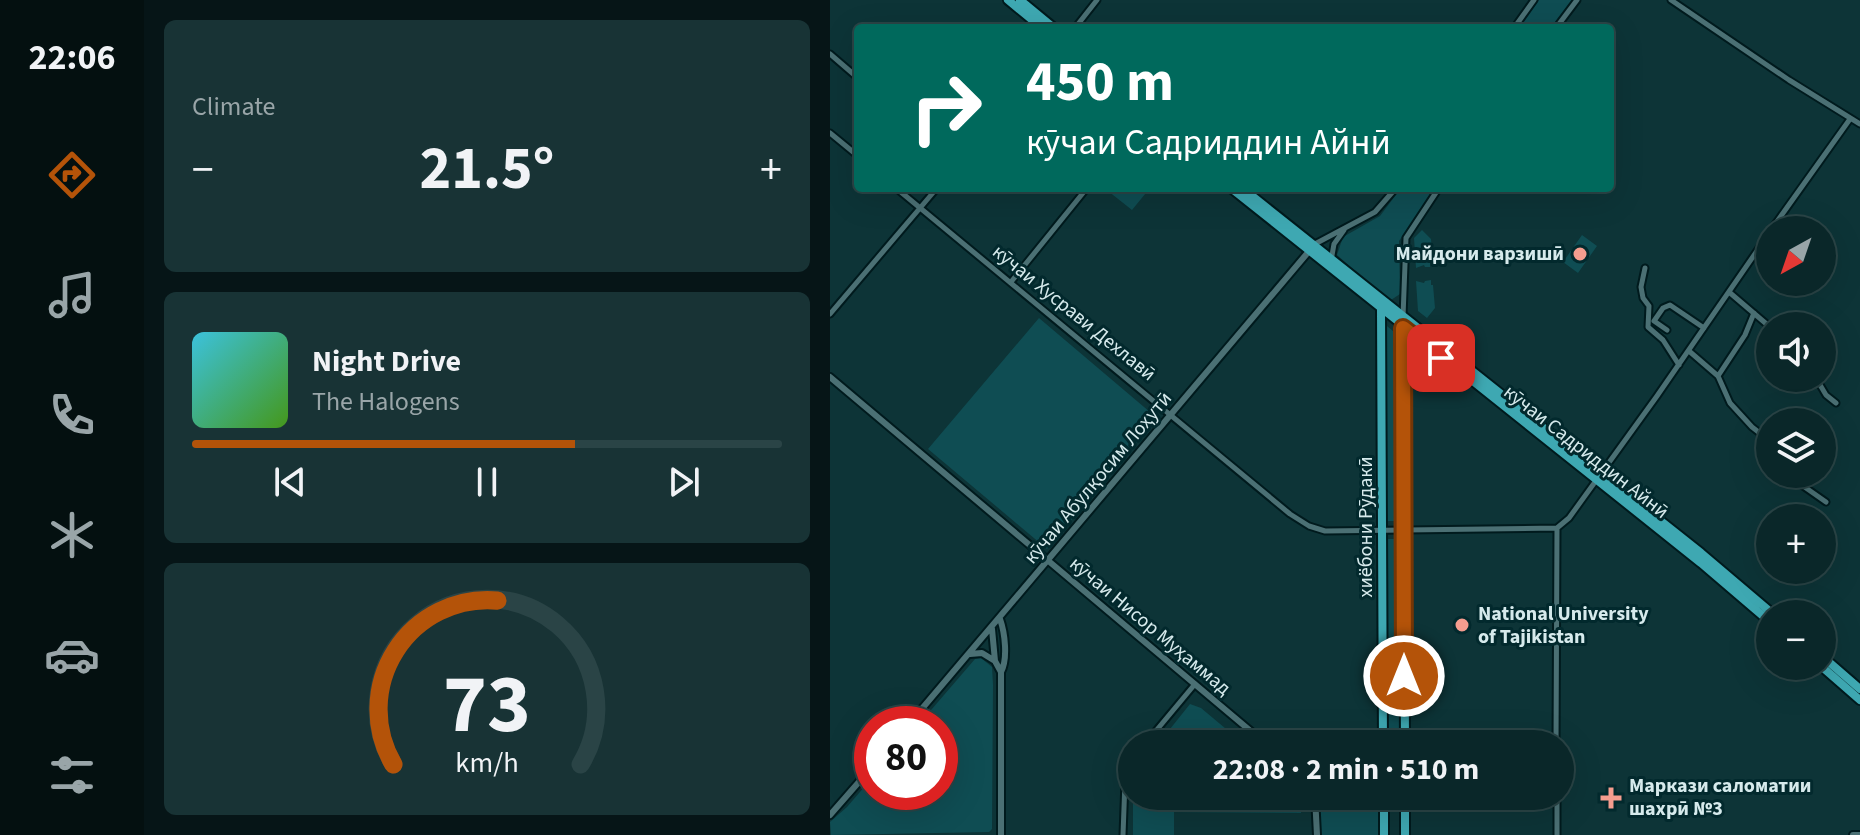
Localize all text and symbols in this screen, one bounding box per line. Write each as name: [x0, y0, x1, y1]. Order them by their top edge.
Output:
text: 22:06: [29, 32, 115, 83]
text: 450 m: [1026, 43, 1174, 122]
icon: right: [894, 56, 998, 160]
text: Climate: [192, 88, 276, 125]
text: кӯчаи Садриддин Айнӣ: [1026, 117, 1391, 168]
text: 21.5°: [420, 127, 554, 212]
text: −: [192, 139, 214, 202]
text: +: [760, 139, 782, 202]
icon: directions: [44, 147, 100, 203]
north arrow: [1756, 216, 1836, 296]
map controls: [1756, 216, 1836, 680]
street label: кӯчаи Хусрави Дехлавӣ: [986, 238, 1162, 388]
place label: Майдони варзишӣ: [1396, 240, 1564, 268]
marker: Майдони варзишӣ: [1571, 245, 1589, 263]
icon: music: [44, 267, 100, 323]
button: sound: [1756, 312, 1836, 392]
pin: [1407, 324, 1475, 392]
icon: arrive: [1419, 336, 1463, 380]
text: Night Drive: [312, 340, 461, 383]
street label: кӯчаи Садриддин Айнӣ: [1498, 379, 1674, 525]
text: The Halogens: [312, 383, 460, 420]
street label: кӯчаи Абулқосим Лоҳутӣ: [1017, 386, 1179, 570]
icon: phone: [44, 387, 100, 443]
button: layers: [1756, 408, 1836, 488]
street label: хиёбони Рӯдакӣ: [1352, 457, 1380, 597]
icon: previous: [268, 460, 312, 504]
icon: pause: [465, 460, 509, 504]
icon: next: [662, 460, 706, 504]
button: +: [1756, 504, 1836, 584]
icon: climate: [44, 507, 100, 563]
street label: кӯчаи Нисор Муҳаммад: [1063, 550, 1237, 702]
place label: National University of Tajikistan: [1478, 600, 1649, 651]
button: −: [1756, 600, 1836, 680]
marker: National University of Tajikistan: [1453, 616, 1471, 634]
icon: car: [44, 627, 100, 683]
position arrow: [1362, 634, 1446, 718]
text: 73: [443, 646, 531, 764]
speed limit sign: 80: [854, 706, 958, 810]
text: km/h: [455, 743, 519, 783]
icon: filters: [44, 747, 100, 803]
text: 22:08 · 2 min · 510 m: [1213, 748, 1479, 791]
place label: Маркази саломатии шахрӣ №3: [1629, 772, 1812, 823]
marker: Маркази саломатии шахрӣ №3: [1600, 787, 1622, 809]

